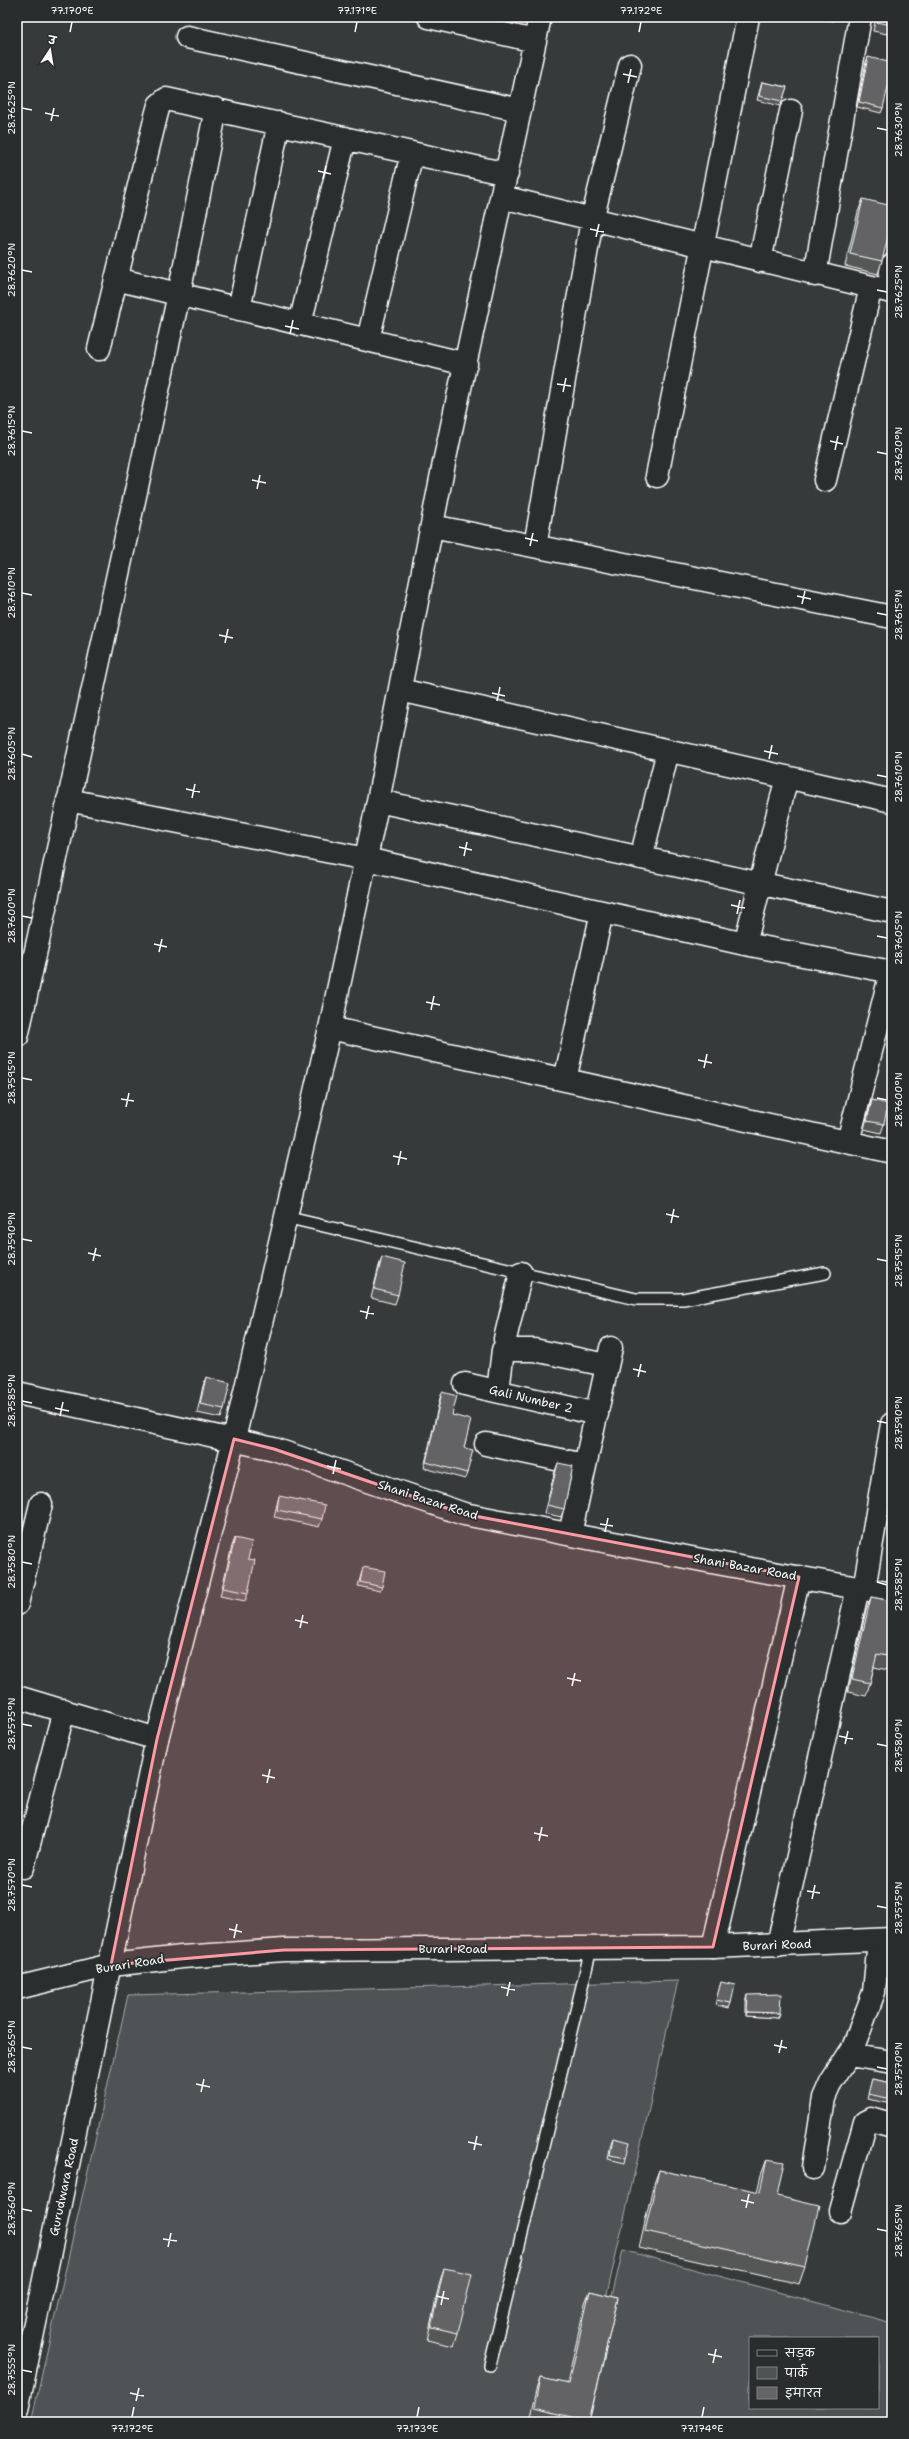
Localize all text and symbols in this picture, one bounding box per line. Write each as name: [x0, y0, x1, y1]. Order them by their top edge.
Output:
text: 77.170°E: [50, 4, 94, 17]
text: 77.171°E: [337, 4, 377, 17]
text: 77.172°E: [620, 4, 662, 17]
north arrow: [30, 30, 70, 70]
text: उ: [46, 32, 59, 49]
text: 28.7625°N: [5, 81, 18, 135]
text: 28.7630°N: [892, 103, 905, 157]
text: 28.7620°N: [5, 243, 18, 297]
text: 28.7625°N: [892, 265, 905, 319]
text: 28.7615°N: [5, 406, 18, 456]
text: 28.7620°N: [892, 427, 905, 481]
text: 28.7610°N: [5, 567, 18, 619]
text: 28.7615°N: [892, 590, 905, 640]
text: 28.7605°N: [5, 727, 18, 781]
text: 28.7610°N: [892, 751, 905, 803]
text: 28.7600°N: [5, 888, 18, 944]
text: 28.7605°N: [892, 911, 905, 965]
text: 28.7595°N: [5, 1051, 18, 1105]
text: 28.7600°N: [892, 1072, 905, 1128]
text: 28.7590°N: [5, 1212, 18, 1266]
text: 28.7595°N: [892, 1234, 905, 1288]
text: 28.7585°N: [5, 1374, 18, 1428]
street label: Gali Number 2: [488, 1382, 574, 1416]
text: 28.7590°N: [892, 1396, 905, 1450]
street label: Shani Bazar Road: [376, 1476, 481, 1524]
text: 28.7580°N: [5, 1535, 18, 1589]
street label: Shani Bazar Road: [692, 1550, 798, 1584]
text: 28.7585°N: [892, 1558, 905, 1612]
text: 28.7575°N: [5, 1698, 18, 1750]
text: 28.7580°N: [892, 1719, 905, 1773]
text: 28.7570°N: [5, 1858, 18, 1912]
text: 28.7575°N: [892, 1882, 905, 1934]
street label: Burari Road: [742, 1936, 812, 1954]
street label: Burari Road: [419, 1941, 488, 1957]
street label: Burari Road: [95, 1951, 166, 1977]
text: 28.7565°N: [5, 2020, 18, 2074]
text: 28.7570°N: [892, 2042, 905, 2096]
street label: Gurudwara Road: [46, 2136, 82, 2237]
text: 28.7560°N: [5, 2182, 18, 2236]
text: 28.7565°N: [892, 2204, 905, 2258]
legend: [749, 2337, 879, 2409]
text: 28.7555°N: [5, 2344, 18, 2396]
text: सड़क: [784, 2345, 816, 2361]
text: पार्क: [784, 2363, 809, 2381]
text: इमारत: [785, 2385, 823, 2401]
text: 77.172°E: [111, 2422, 153, 2435]
text: 77.173°E: [396, 2422, 438, 2435]
text: 77.174°E: [681, 2422, 723, 2435]

